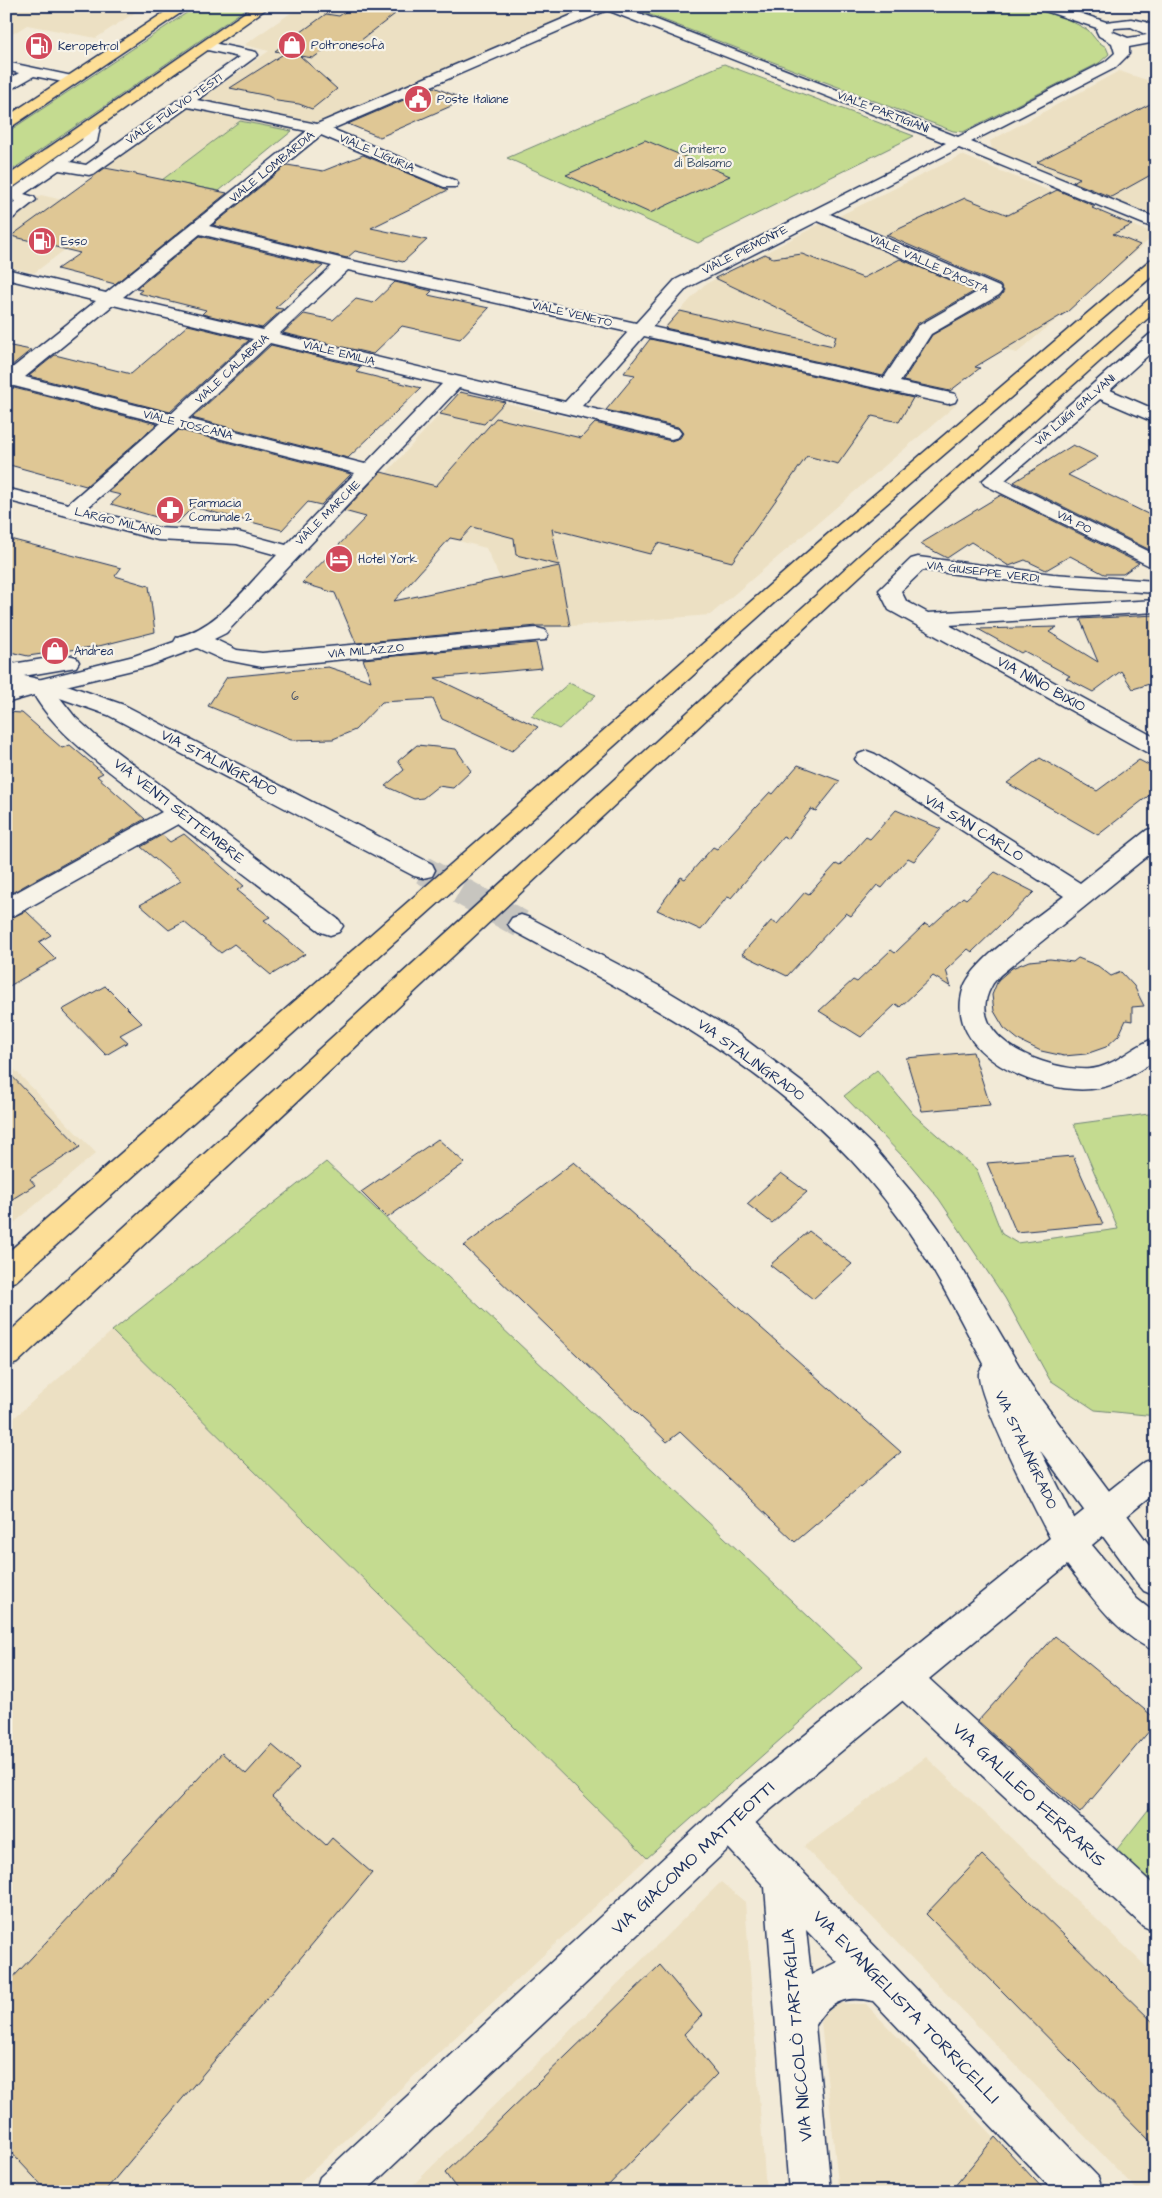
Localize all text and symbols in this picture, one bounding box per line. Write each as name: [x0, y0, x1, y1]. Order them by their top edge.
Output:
shop icon: Poltronesofà: [277, 30, 307, 60]
fuel station icon: Keropetrol: [24, 31, 54, 61]
place label: Poltronesofà: [311, 37, 384, 54]
place label: Keropetrol: [58, 38, 119, 55]
street label: VIALE FULVIO TESTI: [122, 69, 226, 149]
public building icon: Poste Italiane: [403, 84, 433, 114]
street label: VIALE PARTIGIANI: [834, 87, 932, 137]
place label: Poste Italiane: [437, 91, 509, 108]
street label: VIALE LOMBARDIA: [226, 127, 319, 207]
street label: VIALE LIGURIA: [337, 129, 418, 177]
park label: Cimitero di Balsamo: [674, 141, 732, 172]
street label: VIALE PIEMONTE: [699, 221, 791, 279]
fuel station icon: Esso: [27, 226, 57, 256]
street label: VIALE VALLE D'AOSTA: [866, 230, 992, 298]
place label: Esso: [61, 233, 87, 250]
street label: VIALE VENETO: [530, 296, 614, 332]
street label: VIALE CALABRIA: [191, 330, 273, 408]
street label: VIALE EMILIA: [301, 336, 377, 370]
street label: VIA LUIGI GALVANI: [1031, 370, 1119, 450]
street label: VIALE TOSCANA: [141, 406, 235, 444]
street label: VIALE MARCHE: [291, 476, 365, 550]
pharmacy icon: Farmacia Comunale 2: [155, 495, 185, 525]
place label: Farmacia Comunale 2: [189, 495, 252, 526]
street label: LARGO MILANO: [73, 503, 163, 541]
street label: VIA PO: [1053, 506, 1095, 538]
hotel icon: Hotel York: [324, 544, 354, 574]
place label: Hotel York: [358, 551, 418, 568]
street label: VIA GIUSEPPE VERDI: [926, 557, 1041, 587]
shop icon: Andrea: [40, 636, 70, 666]
street label: VIA MILAZZO: [327, 639, 405, 663]
place label: Andrea: [74, 643, 113, 660]
street label: VIA NINO BIXIO: [993, 651, 1089, 717]
house number: 6: [291, 688, 299, 705]
street label: VIA STALINGRADO: [157, 724, 281, 802]
street label: VIA VENTI SETTEMBRE: [109, 753, 249, 869]
street label: VIA SAN CARLO: [920, 789, 1028, 867]
street label: VIA STALINGRADO: [693, 1014, 809, 1106]
street label: VIA STALINGRADO: [989, 1387, 1063, 1513]
street label: VIA GALILEO FERRARIS: [947, 1717, 1111, 1873]
street label: VIA GIACOMO MATTEOTTI: [606, 1775, 780, 1941]
street label: VIA EVANGELISTA TORRICELLI: [807, 1905, 1005, 2109]
street label: VIA NICCOLÒ TARTAGLIA: [775, 1927, 819, 2142]

